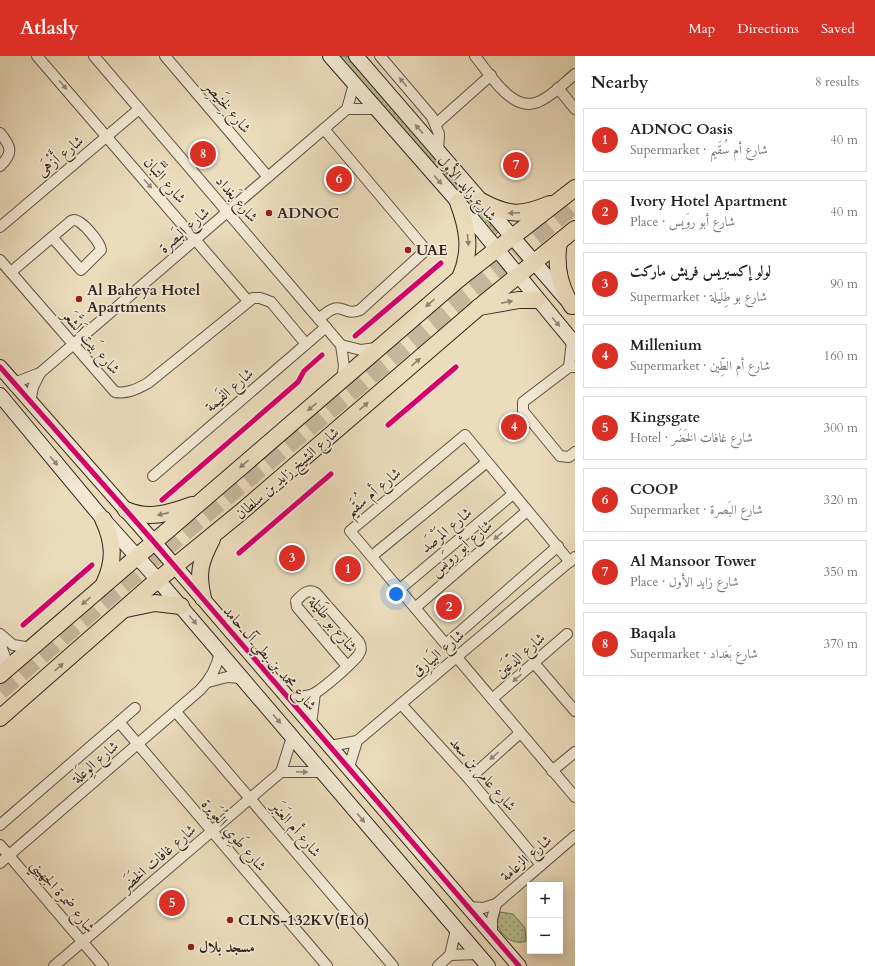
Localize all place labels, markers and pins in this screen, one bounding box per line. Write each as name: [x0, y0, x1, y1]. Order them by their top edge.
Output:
pin: 8: [190, 139, 216, 169]
pin: 7: [503, 150, 529, 180]
pin: 6: [326, 164, 352, 194]
place label: ADNOC: [277, 203, 340, 223]
marker: ADNOC: [264, 208, 274, 218]
place label: UAE: [416, 240, 448, 260]
marker: UAE: [403, 245, 413, 255]
place label: Al Baheya Hotel Apartments: [87, 280, 201, 317]
marker: Al Baheya Hotel Apartments: [74, 294, 84, 304]
pin: 4: [501, 412, 527, 442]
pin: 3: [279, 543, 305, 573]
pin: 1: [335, 554, 361, 584]
pin: 2: [436, 592, 462, 622]
pin: 5: [159, 888, 185, 918]
place label: CLNS-132KV(E16): [238, 910, 369, 930]
marker: CLNS-132KV(E16): [225, 915, 235, 925]
place label: مسجد بلال: [199, 937, 255, 957]
marker: مسجد بلال: [186, 942, 196, 952]

